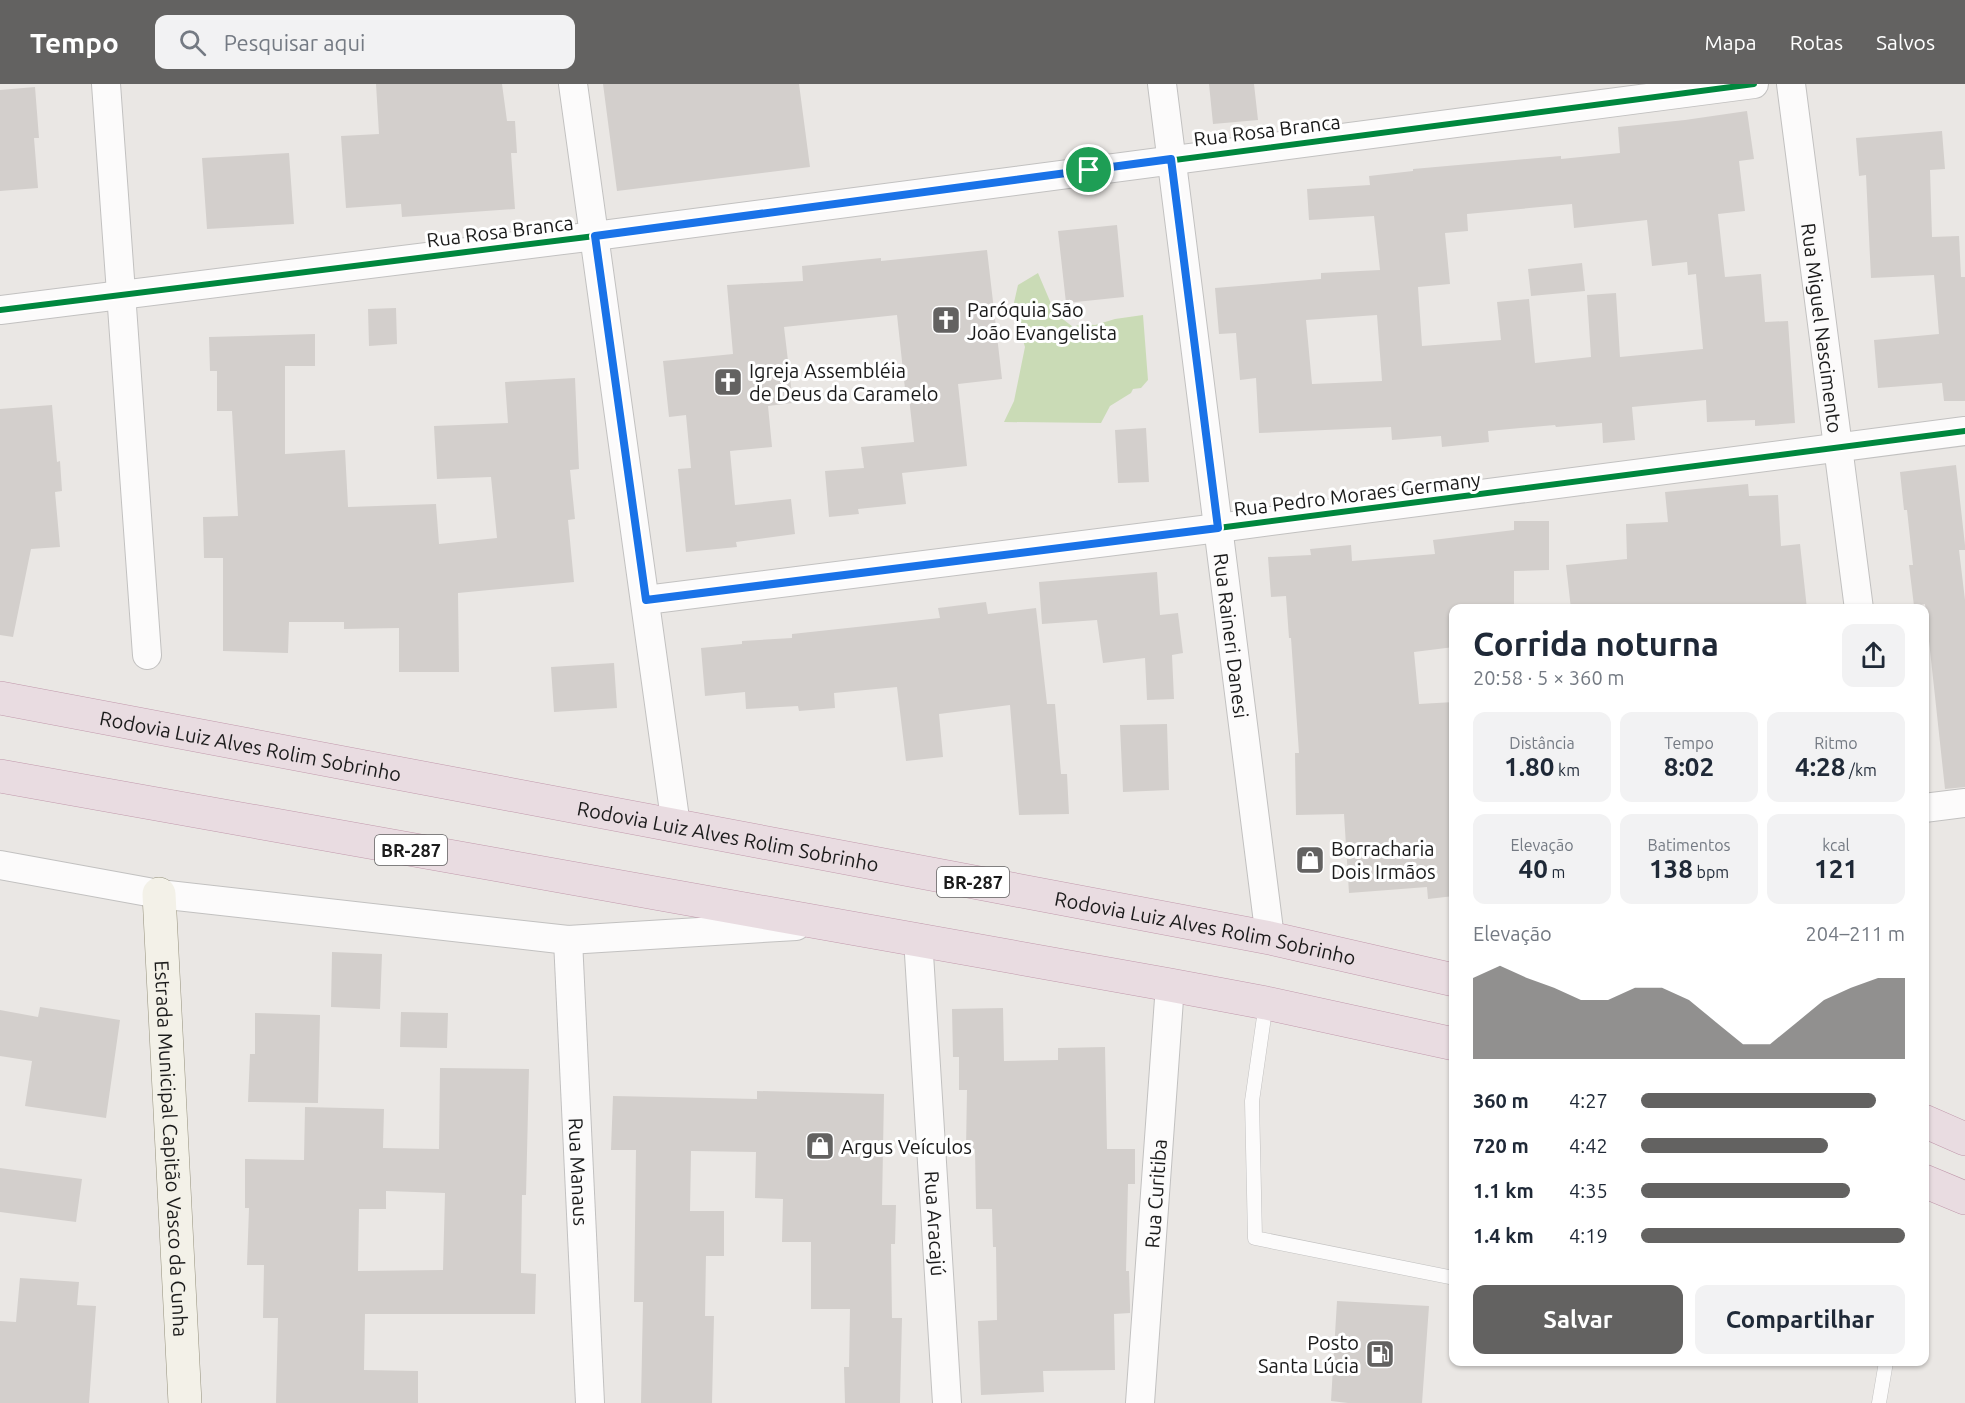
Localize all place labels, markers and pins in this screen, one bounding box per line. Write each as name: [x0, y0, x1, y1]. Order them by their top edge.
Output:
pin: [1063, 144, 1114, 195]
place label: Paróquia São João Evangelista: [967, 298, 1117, 344]
church icon: Paróquia São João Evangelista: [930, 304, 962, 336]
place label: Igreja Assembléia de Deus da Caramelo: [749, 359, 938, 405]
church icon: Igreja Assembléia de Deus da Caramelo: [712, 366, 744, 398]
place label: Borracharia Dois Irmãos: [1331, 837, 1436, 883]
shop icon: Borracharia Dois Irmãos: [1294, 844, 1326, 876]
shop icon: Argus Veículos: [804, 1130, 836, 1162]
place label: Argus Veículos: [841, 1135, 972, 1158]
place label: Posto Santa Lúcia: [1258, 1331, 1359, 1377]
fuel station icon: Posto Santa Lúcia: [1364, 1338, 1396, 1370]

